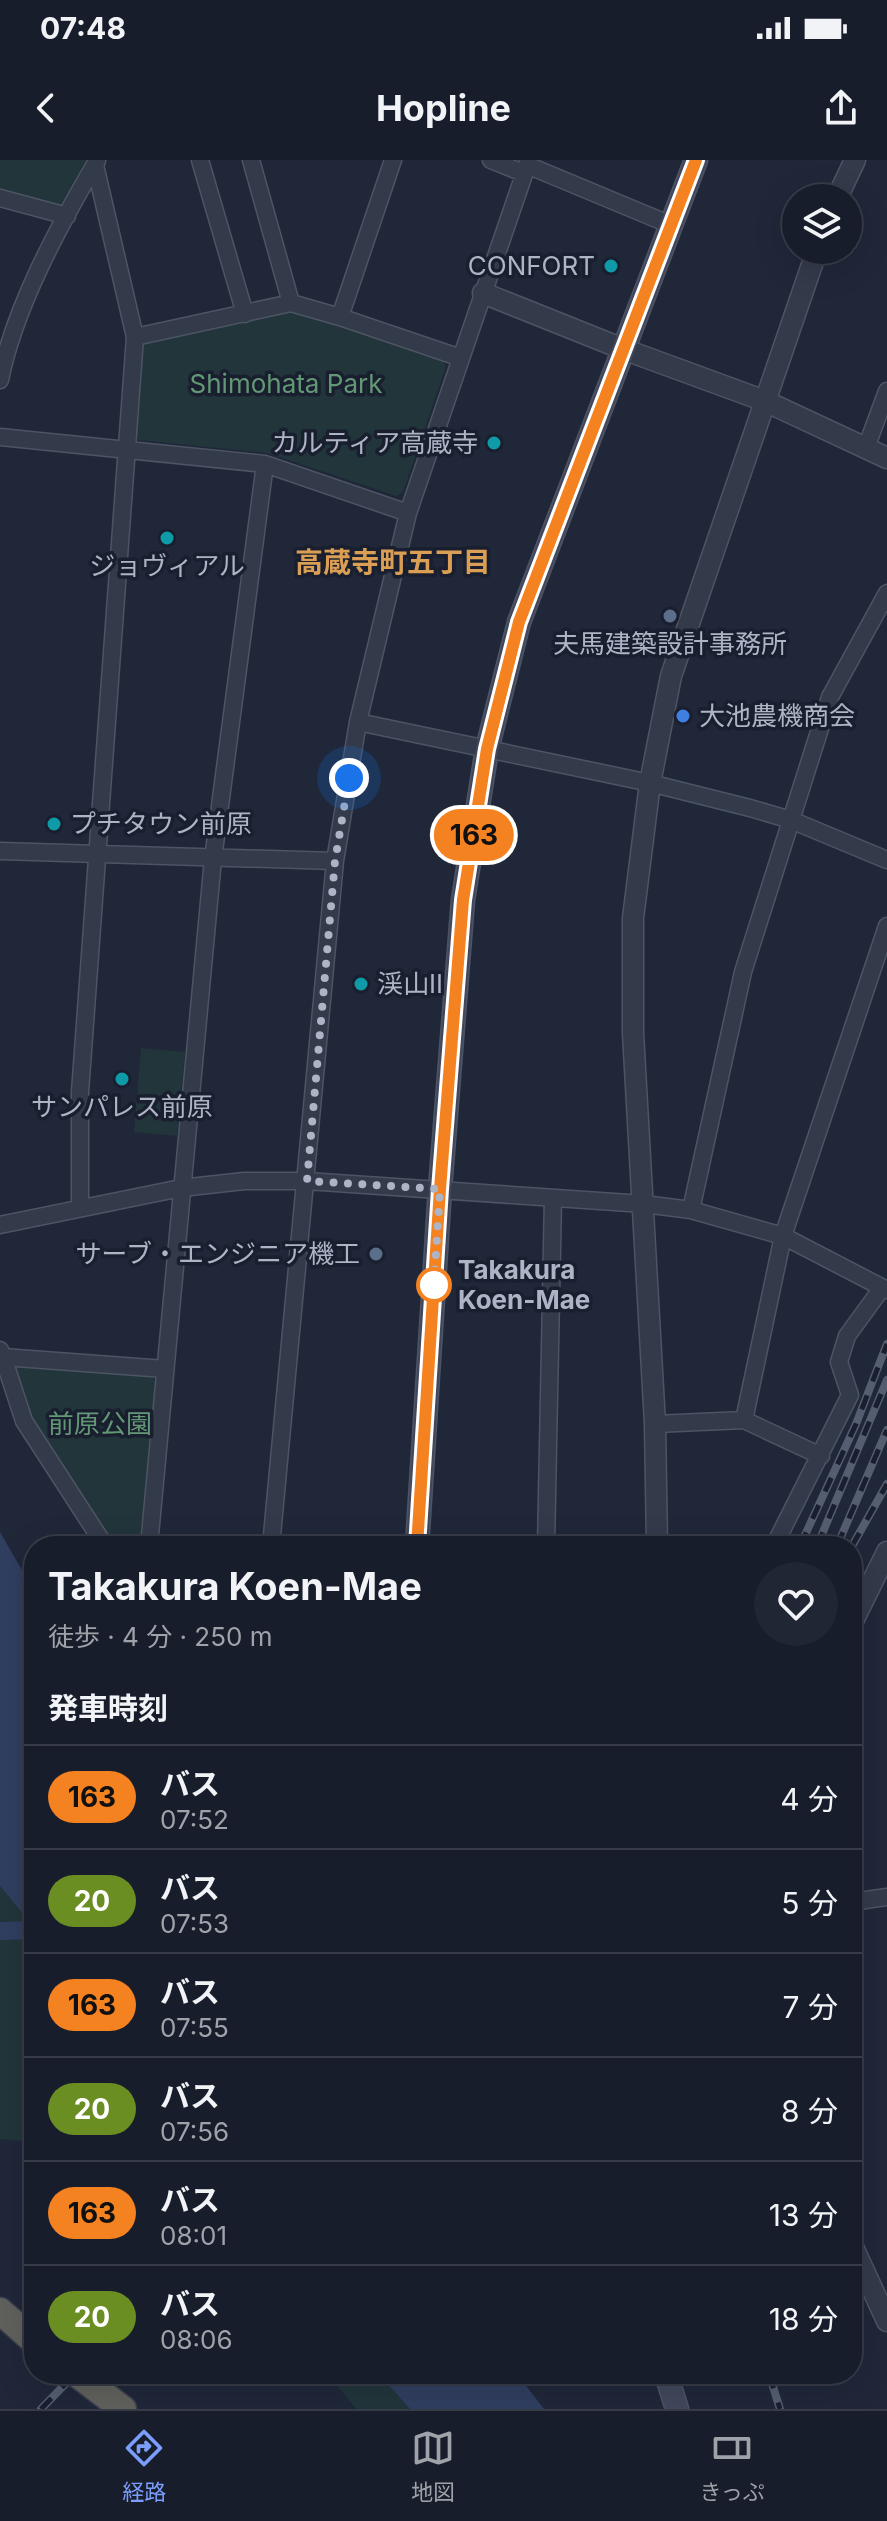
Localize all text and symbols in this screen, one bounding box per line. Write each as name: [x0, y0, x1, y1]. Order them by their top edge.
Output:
text: 07:48: [40, 10, 126, 46]
icon: back: [24, 86, 68, 130]
text: Hopline: [376, 86, 511, 130]
icon: share: [819, 86, 863, 130]
map controls: [782, 184, 862, 264]
button: layers: [782, 184, 862, 264]
place label: CONFORT: [468, 250, 595, 281]
marker: CONFORT: [602, 257, 620, 275]
park label: Shimohata Park: [190, 368, 382, 399]
place label: カルティア高蔵寺: [272, 427, 478, 458]
marker: カルティア高蔵寺: [485, 434, 503, 452]
marker: ジョヴィアル: [158, 529, 176, 547]
district label: 高蔵寺町五丁目: [295, 545, 491, 579]
place label: ジョヴィアル: [89, 550, 245, 581]
marker: 夫馬建築設計事務所: [661, 607, 679, 625]
place label: 夫馬建築設計事務所: [553, 628, 787, 659]
place label: 大池農機商会: [699, 700, 855, 731]
marker: 大池農機商会: [674, 707, 692, 725]
your location: [329, 758, 369, 798]
place label: プチタウン前原: [70, 808, 252, 839]
line badge: 163: [428, 809, 520, 861]
marker: プチタウン前原: [45, 815, 63, 833]
text: 163: [450, 818, 498, 852]
place label: 渓山II: [377, 968, 443, 999]
marker: 渓山II: [352, 975, 370, 993]
marker: サンパレス前原: [113, 1070, 131, 1088]
place label: サンパレス前原: [31, 1091, 213, 1122]
place label: サーブ・エンジニア機工: [76, 1238, 360, 1269]
marker: サーブ・エンジニア機工: [367, 1245, 385, 1263]
place label: Takakura Koen-Mae: [458, 1254, 590, 1315]
marker: Takakura Koen-Mae: [417, 1268, 451, 1302]
park label: 前原公園: [48, 1408, 152, 1439]
button: heart: [754, 1562, 838, 1646]
text: Takakura Koen-Mae: [48, 1563, 422, 1609]
text: 徒歩 · 4 分 · 250 m: [48, 1621, 273, 1652]
text: 発車時刻: [48, 1690, 168, 1726]
text: バス: [160, 1766, 220, 1802]
text: 163: [68, 1780, 116, 1814]
text: 4 分: [780, 1781, 838, 1817]
text: 07:52: [160, 1804, 229, 1835]
text: バス: [160, 1870, 220, 1906]
text: 20: [74, 1884, 110, 1918]
text: 5 分: [781, 1885, 838, 1921]
text: 07:53: [160, 1908, 229, 1939]
text: バス: [160, 1974, 220, 2010]
text: 163: [68, 1988, 116, 2022]
text: 7 分: [783, 1989, 838, 2025]
text: 07:55: [160, 2012, 229, 2043]
text: バス: [160, 2078, 220, 2114]
text: 20: [74, 2092, 110, 2126]
text: 8 分: [781, 2093, 838, 2129]
text: 07:56: [160, 2116, 229, 2147]
text: バス: [160, 2182, 220, 2218]
text: 163: [68, 2196, 116, 2230]
text: 13 分: [769, 2197, 838, 2233]
text: 08:01: [160, 2220, 227, 2251]
text: バス: [160, 2286, 220, 2322]
text: 20: [74, 2300, 110, 2334]
text: 18 分: [769, 2301, 838, 2337]
text: 08:06: [160, 2324, 233, 2355]
tab: 経路: [122, 2426, 166, 2506]
tab: 地図: [411, 2426, 455, 2506]
tab: きっぷ: [700, 2426, 765, 2506]

